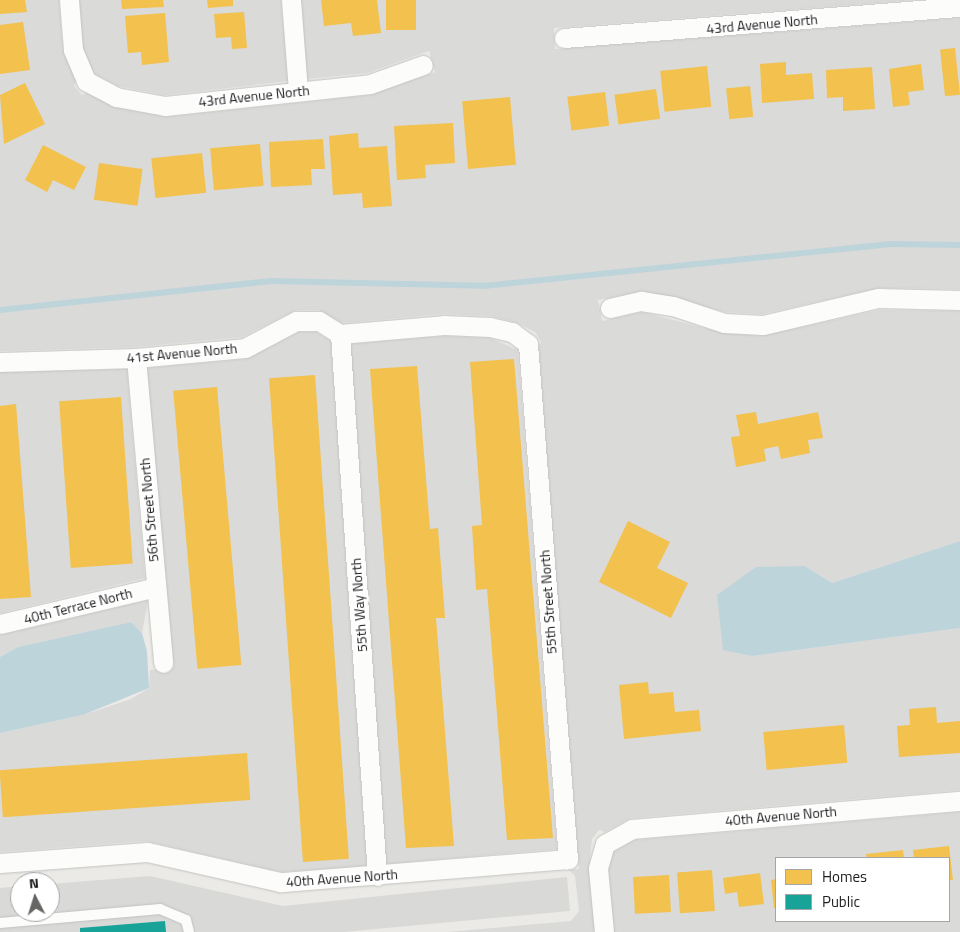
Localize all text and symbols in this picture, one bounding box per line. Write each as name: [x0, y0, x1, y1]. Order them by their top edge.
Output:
street label: 43rd Avenue North: [706, 11, 818, 37]
street label: 43rd Avenue North: [198, 82, 310, 110]
street label: 41st Avenue North: [126, 340, 238, 366]
street label: 56th Street North: [136, 457, 162, 563]
street label: 55th Street North: [536, 549, 560, 655]
street label: 55th Way North: [347, 557, 371, 653]
street label: 40th Terrace North: [22, 584, 134, 628]
street label: 40th Avenue North: [724, 803, 838, 829]
legend: [775, 857, 950, 922]
text: Homes: [822, 865, 867, 888]
street label: 40th Avenue North: [285, 866, 399, 890]
north arrow: [10, 872, 60, 922]
text: N: [28, 872, 39, 893]
text: Public: [822, 890, 860, 913]

